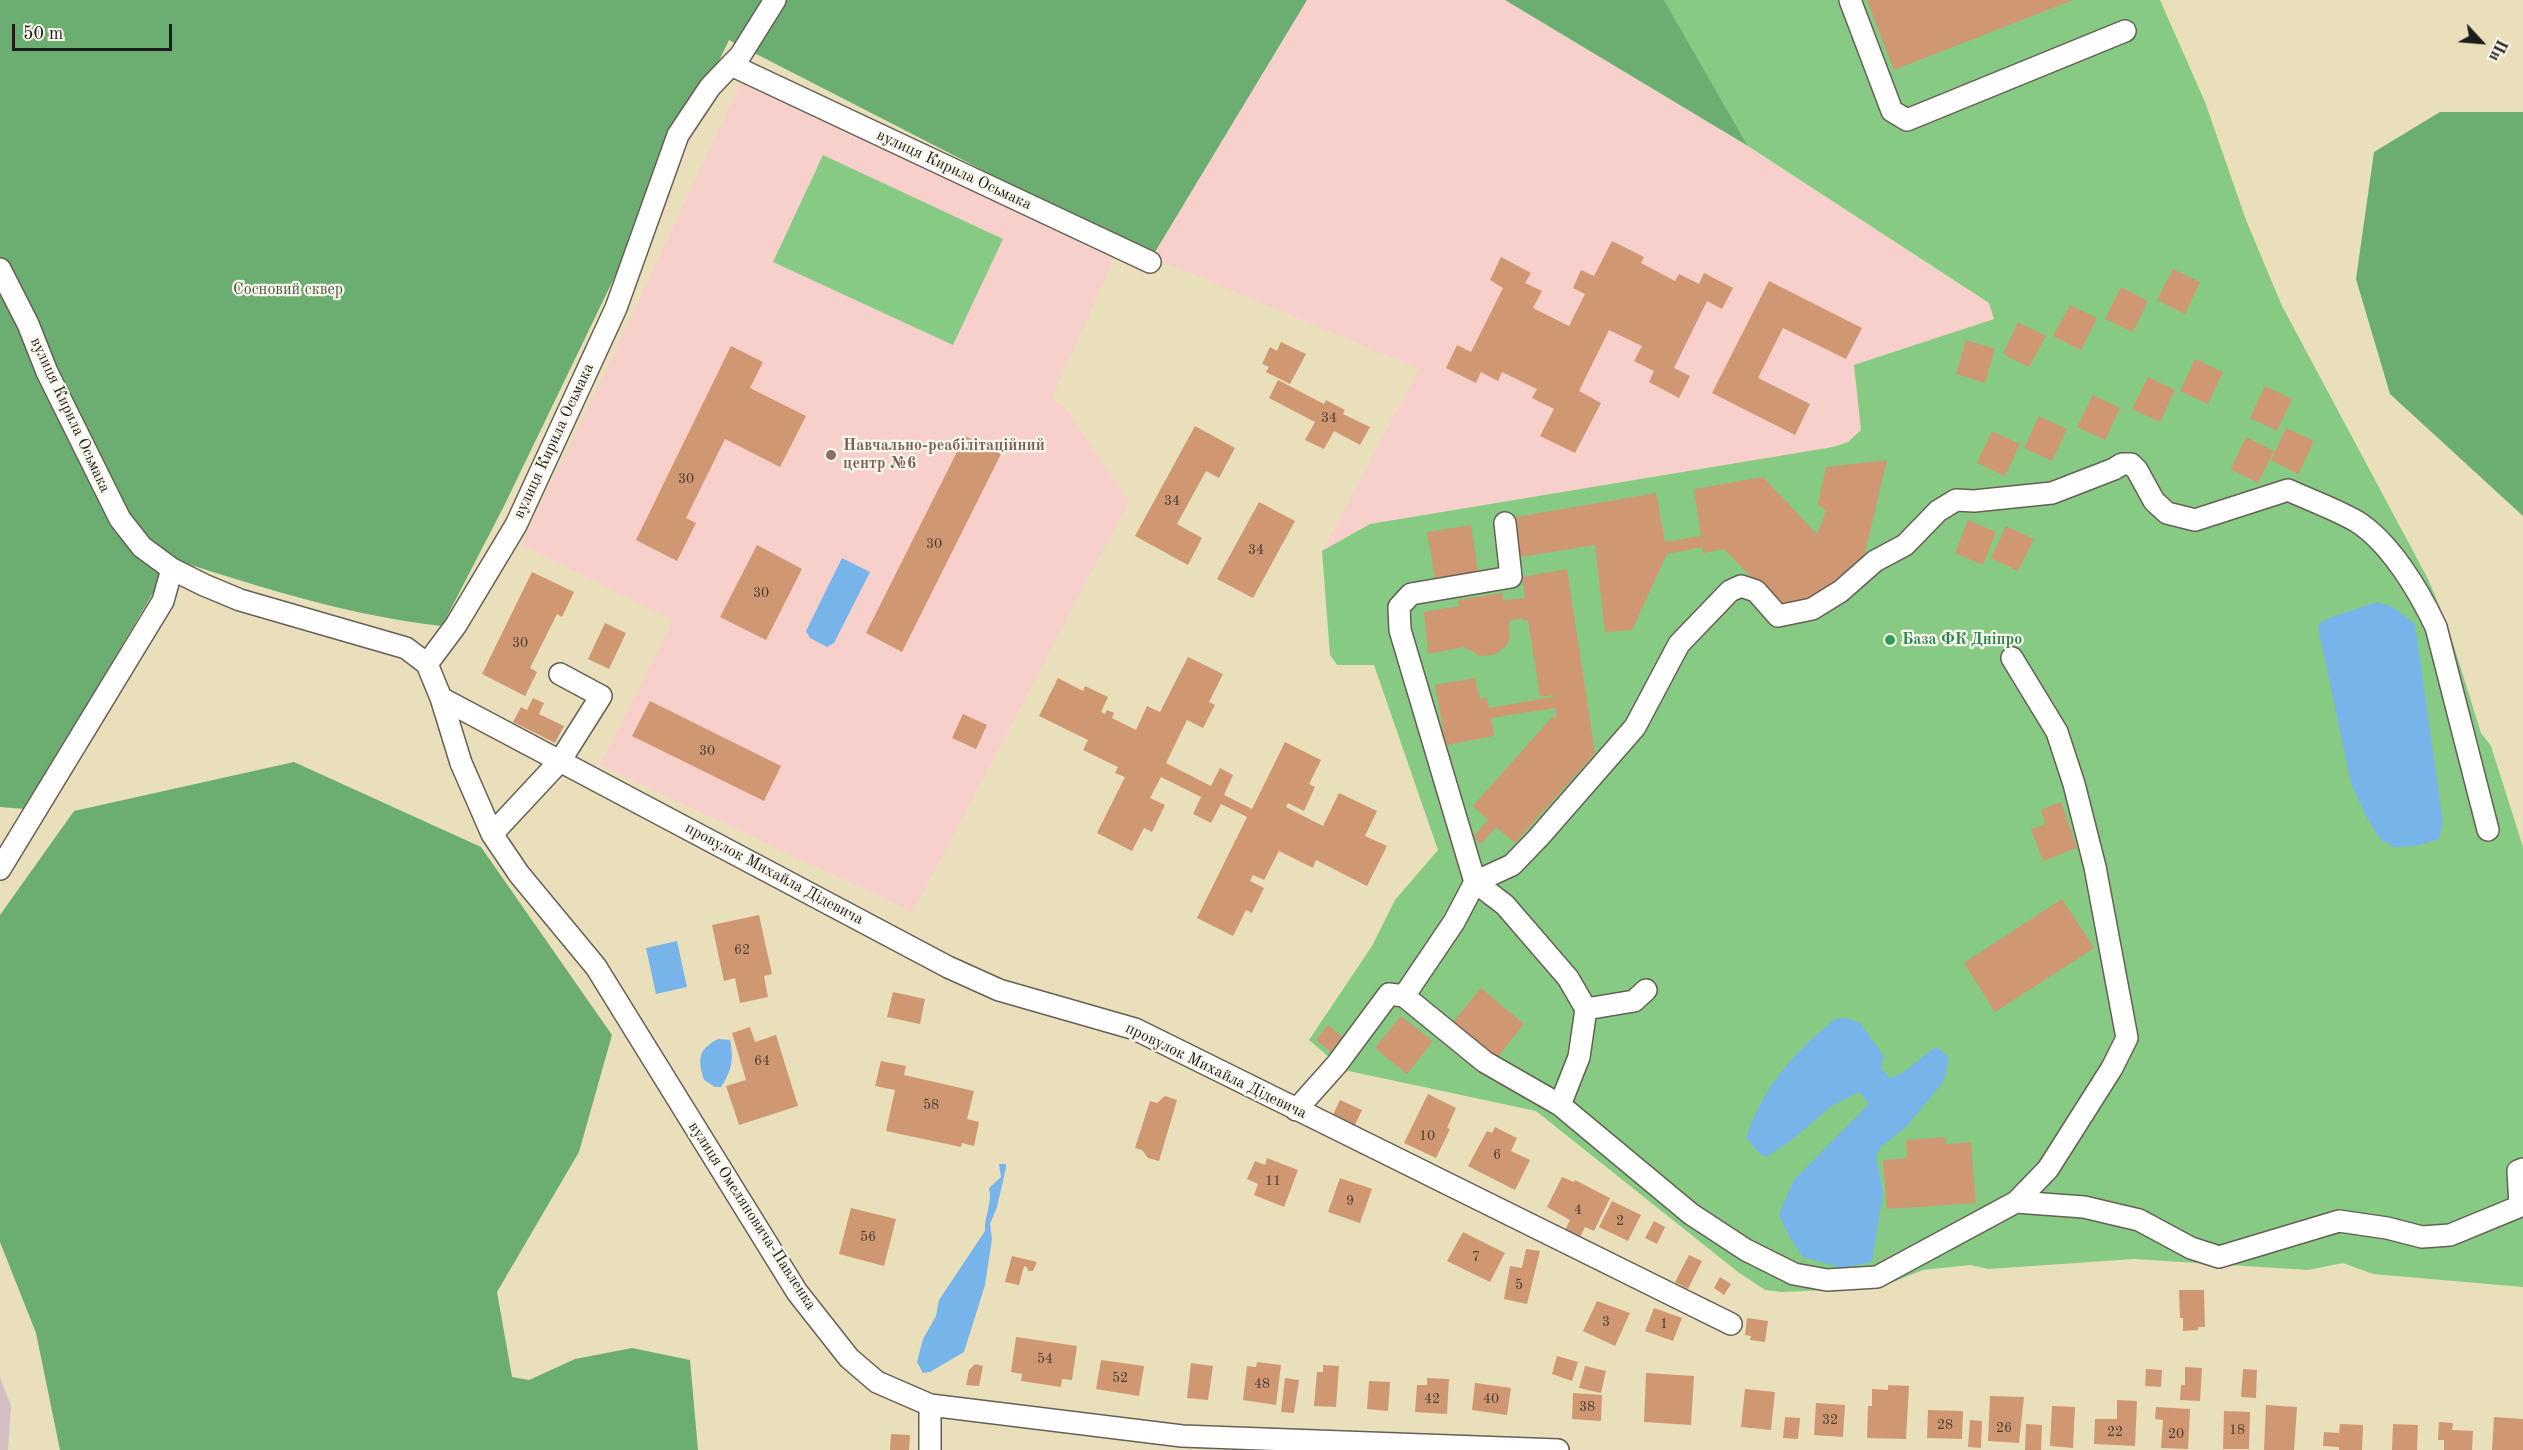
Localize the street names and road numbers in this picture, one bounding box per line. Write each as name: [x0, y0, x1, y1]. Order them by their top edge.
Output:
street label: вулиця Кирила Осьмака: [873, 126, 1035, 214]
street label: вулиця Кирила Осьмака: [26, 334, 114, 496]
street label: вулиця Кирила Осьмака: [510, 360, 598, 522]
street label: провулок Михайла Дідевича: [681, 819, 867, 929]
street label: провулок Михайла Дідевича: [1122, 1019, 1310, 1123]
street label: вулиця Омеляновича-Павленка: [684, 1118, 820, 1314]

